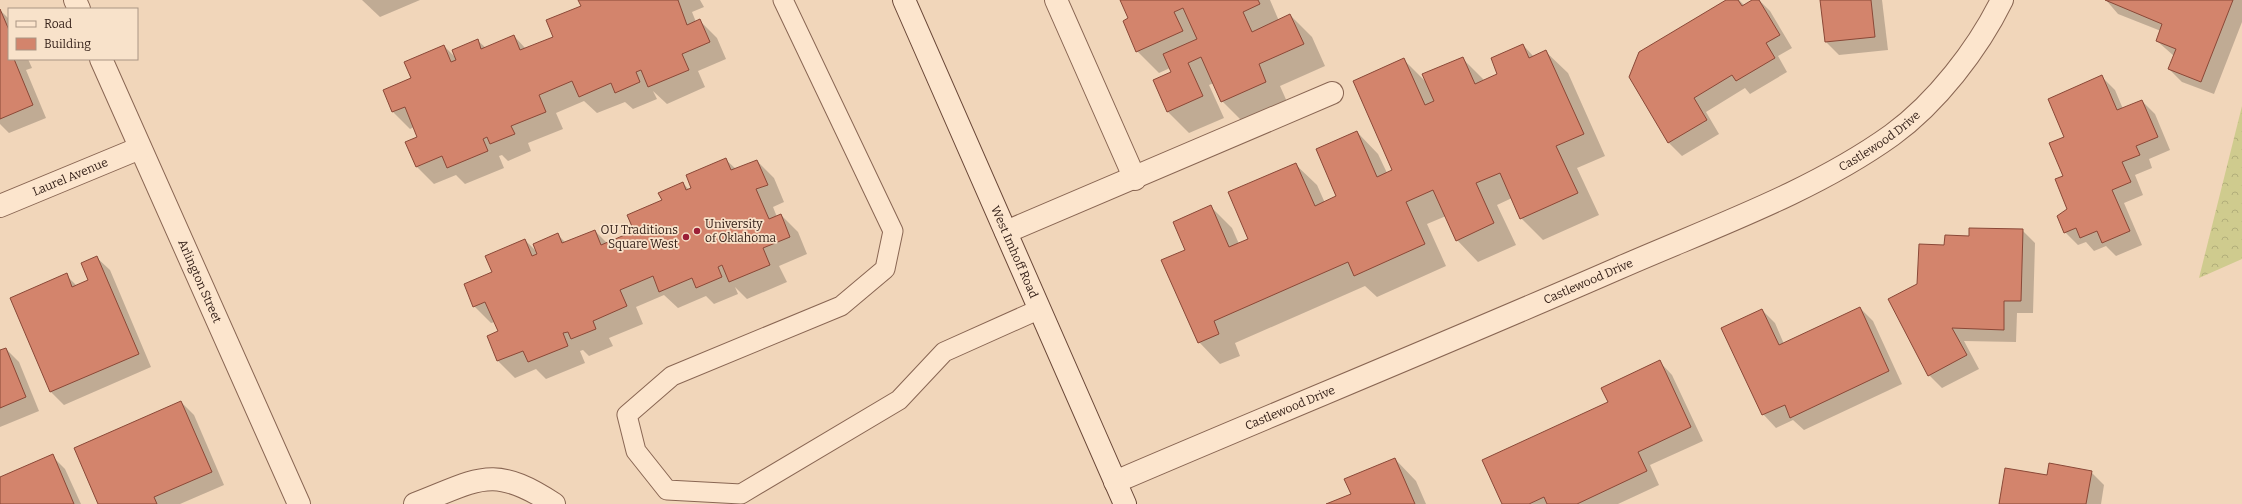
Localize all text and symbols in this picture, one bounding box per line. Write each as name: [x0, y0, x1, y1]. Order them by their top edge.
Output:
legend: [8, 8, 138, 60]
text: Road: [44, 17, 72, 31]
text: Building: [44, 37, 91, 51]
street label: Castlewood Drive: [1836, 108, 1923, 174]
street label: Laurel Avenue: [30, 155, 110, 199]
street label: West Imhoff Road: [988, 204, 1041, 300]
place label: University of Oklahoma: [705, 217, 777, 245]
place label: OU Traditions Square West: [601, 223, 679, 251]
marker: University of Oklahoma: [692, 226, 702, 236]
marker: OU Traditions Square West: [681, 232, 691, 242]
street label: Arlington Street: [175, 237, 225, 325]
street label: Castlewood Drive: [1541, 256, 1635, 307]
street label: Castlewood Drive: [1243, 383, 1337, 433]

